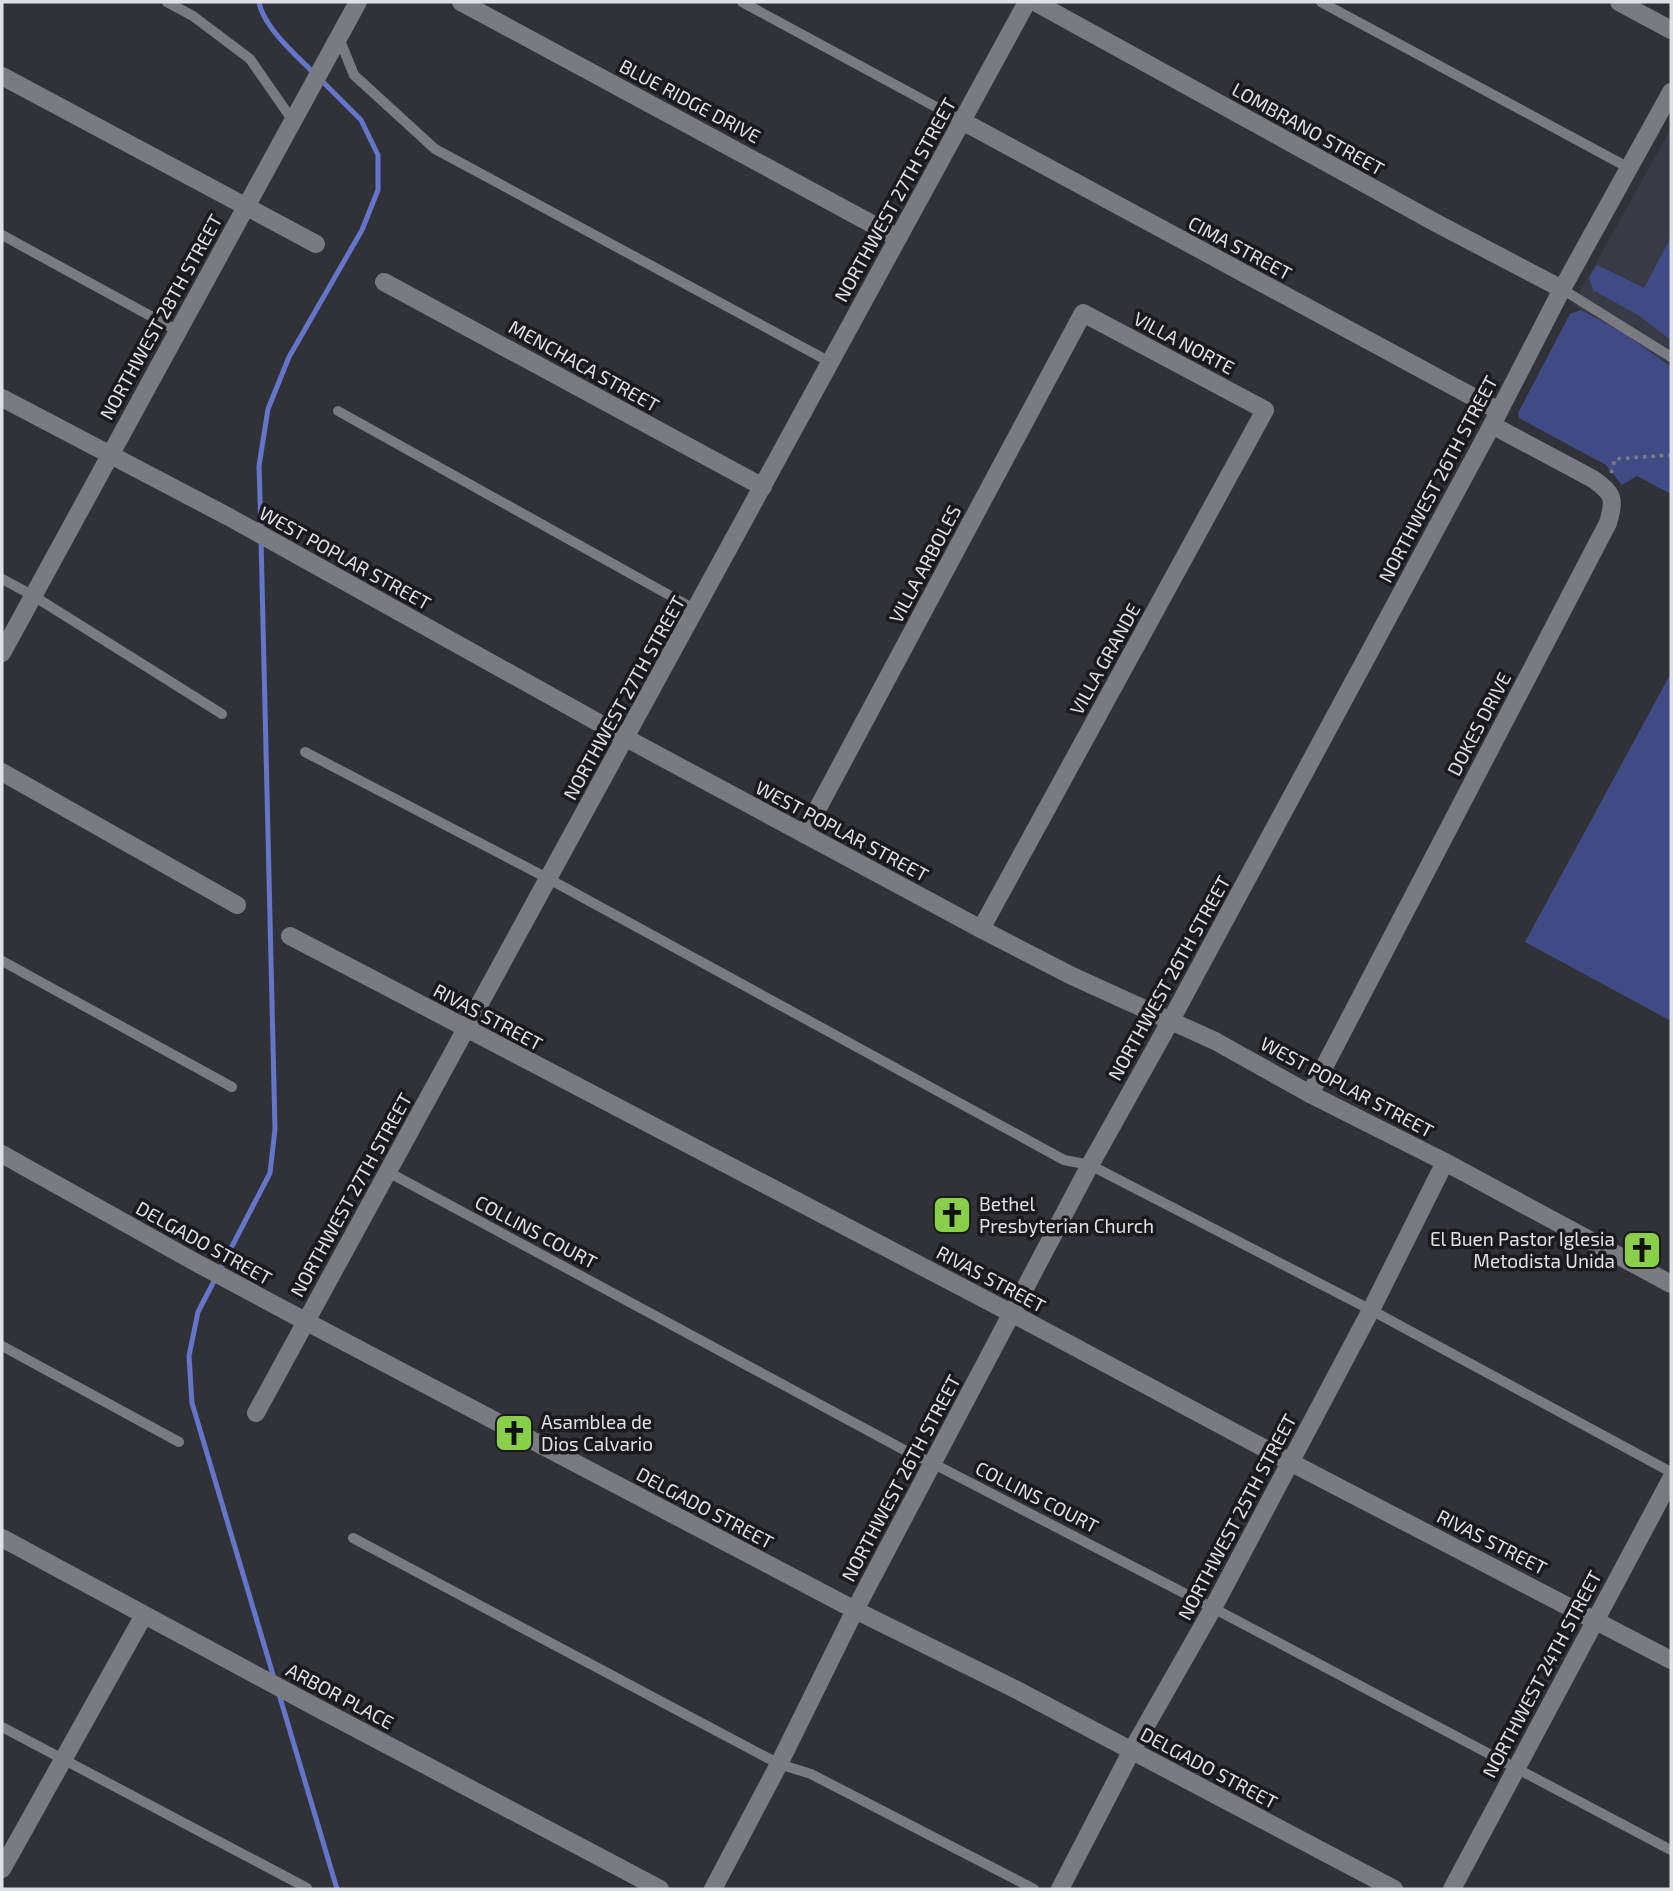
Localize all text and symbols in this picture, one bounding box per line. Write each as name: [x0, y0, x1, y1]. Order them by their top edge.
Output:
street label: BLUE RIDGE DRIVE: [616, 54, 765, 147]
street label: LOMBRANO STREET: [1228, 77, 1388, 180]
street label: NORTHWEST 27TH STREET: [829, 94, 960, 306]
street label: NORTHWEST 28TH STREET: [94, 210, 227, 424]
street label: CIMA STREET: [1185, 211, 1296, 284]
street label: VILLA NORTE: [1130, 306, 1239, 379]
street label: MENCHACA STREET: [505, 315, 663, 416]
street label: NORTHWEST 26TH STREET: [1373, 371, 1502, 586]
street label: WEST POPLAR STREET: [255, 501, 435, 614]
street label: VILLA ARBOLES: [884, 501, 965, 627]
street label: NORTHWEST 27TH STREET: [558, 592, 689, 804]
street label: VILLA GRANDE: [1064, 599, 1145, 718]
street label: DOKES DRIVE: [1442, 668, 1515, 779]
street label: WEST POPLAR STREET: [752, 775, 933, 886]
street label: NORTHWEST 26TH STREET: [1103, 871, 1235, 1084]
street label: RIVAS STREET: [430, 978, 547, 1055]
street label: WEST POPLAR STREET: [1257, 1031, 1438, 1142]
street label: NORTHWEST 27TH STREET: [285, 1089, 416, 1301]
street label: COLLINS COURT: [471, 1190, 601, 1273]
place label: Bethel Presbyterian Church: [979, 1192, 1154, 1237]
church icon: Bethel Presbyterian Church: [931, 1194, 973, 1236]
street label: DELGADO STREET: [132, 1196, 276, 1289]
place label: El Buen Pastor Iglesia Metodista Unida: [1430, 1227, 1615, 1272]
church icon: El Buen Pastor Iglesia Metodista Unida: [1621, 1229, 1663, 1271]
street label: RIVAS STREET: [933, 1240, 1050, 1317]
street label: NORTHWEST 26TH STREET: [836, 1370, 965, 1585]
place label: Asamblea de Dios Calvario: [541, 1410, 653, 1455]
street label: NORTHWEST 25TH STREET: [1172, 1410, 1301, 1624]
church icon: Asamblea de Dios Calvario: [493, 1412, 535, 1454]
street label: COLLINS COURT: [972, 1456, 1102, 1537]
street label: DELGADO STREET: [633, 1462, 778, 1553]
street label: RIVAS STREET: [1433, 1504, 1551, 1579]
street label: NORTHWEST 24TH STREET: [1477, 1566, 1606, 1781]
street label: ARBOR PLACE: [283, 1658, 398, 1733]
street label: DELGADO STREET: [1137, 1722, 1282, 1813]

